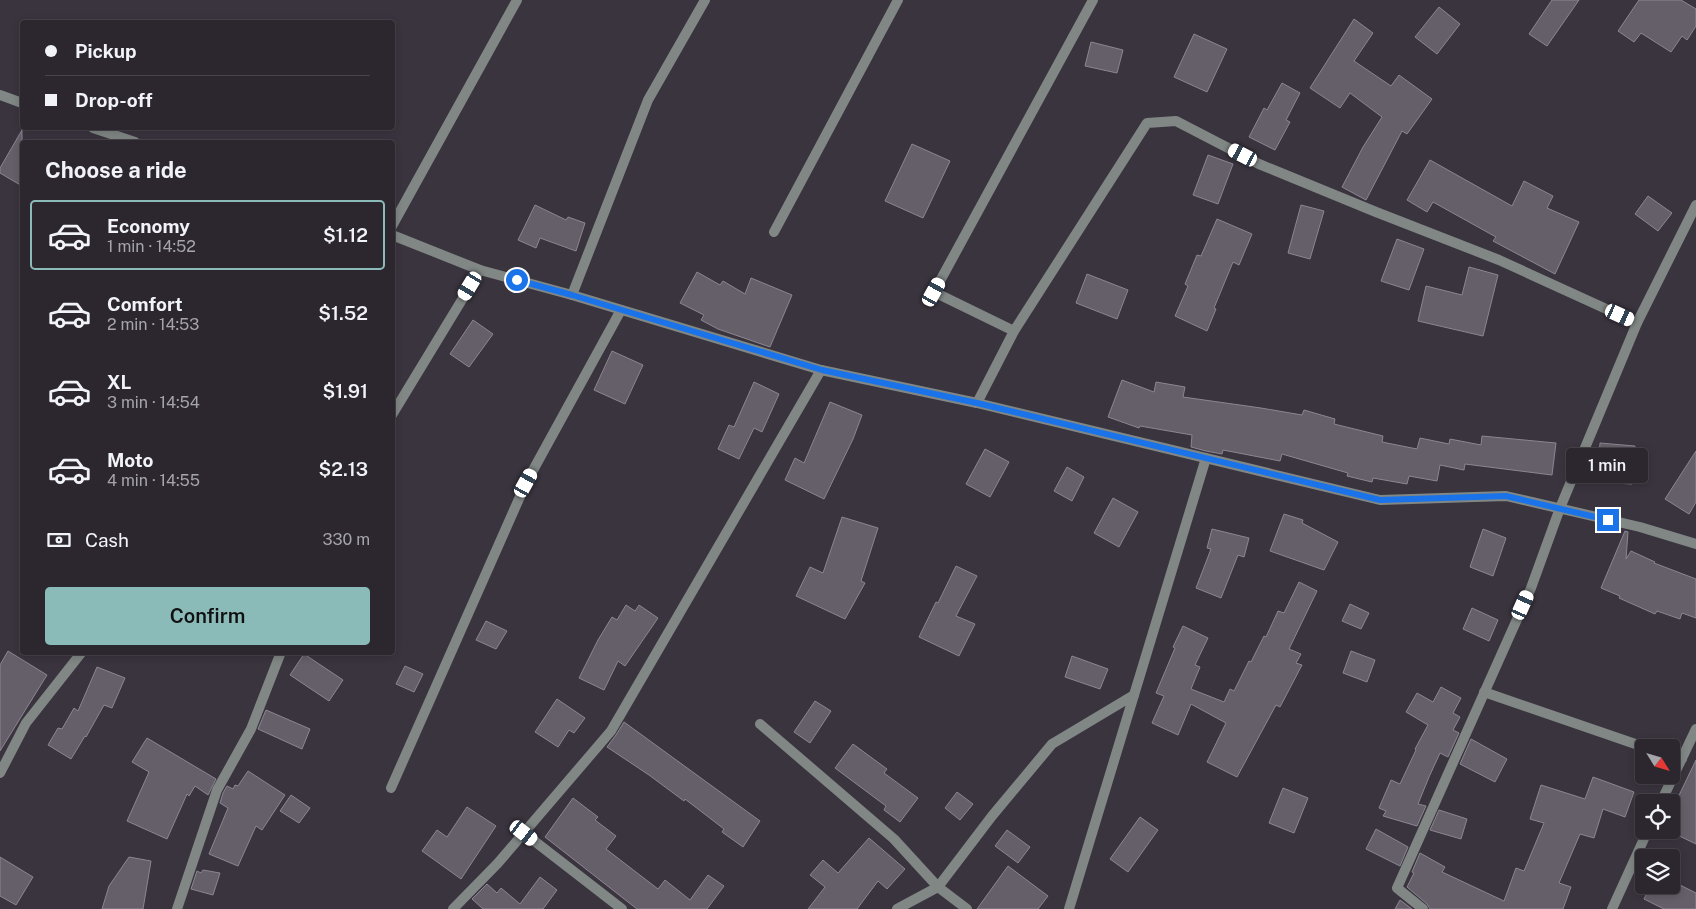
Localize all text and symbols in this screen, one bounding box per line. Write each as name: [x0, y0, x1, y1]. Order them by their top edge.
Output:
text: Pickup: [75, 40, 137, 62]
text: Drop-off: [75, 89, 152, 111]
car: [1226, 142, 1259, 168]
text: Choose a ride: [45, 157, 187, 183]
icon: car: [47, 213, 92, 258]
text: Economy: [107, 215, 190, 237]
text: $1.12: [323, 224, 368, 246]
text: 1 min · 14:52: [107, 237, 196, 256]
car: [455, 269, 484, 303]
route start: [506, 269, 528, 291]
car: [920, 275, 947, 309]
icon: car: [47, 291, 92, 336]
text: Comfort: [107, 293, 183, 315]
text: $1.52: [318, 302, 368, 324]
car: [1603, 302, 1636, 328]
text: 2 min · 14:53: [107, 315, 199, 334]
icon: car: [47, 369, 92, 414]
text: XL: [107, 371, 132, 393]
text: $1.91: [322, 380, 368, 402]
text: 3 min · 14:54: [107, 393, 200, 412]
icon: car: [47, 447, 92, 492]
callout: 1 min: [1567, 448, 1649, 482]
text: Moto: [107, 449, 153, 471]
text: 1 min: [1588, 456, 1626, 475]
text: $2.13: [319, 458, 368, 480]
car: [512, 466, 539, 500]
text: 4 min · 14:55: [107, 471, 200, 490]
route end: [1597, 509, 1619, 531]
icon: cash: [45, 526, 73, 554]
text: Cash: [85, 529, 129, 551]
text: 330 m: [323, 530, 370, 549]
button: Confirm: [45, 587, 370, 645]
car: [1510, 588, 1535, 622]
north arrow: [1635, 739, 1680, 784]
map controls: [1635, 739, 1680, 894]
button: locate: [1635, 794, 1680, 839]
car: [507, 818, 540, 848]
button: layers: [1635, 849, 1680, 894]

